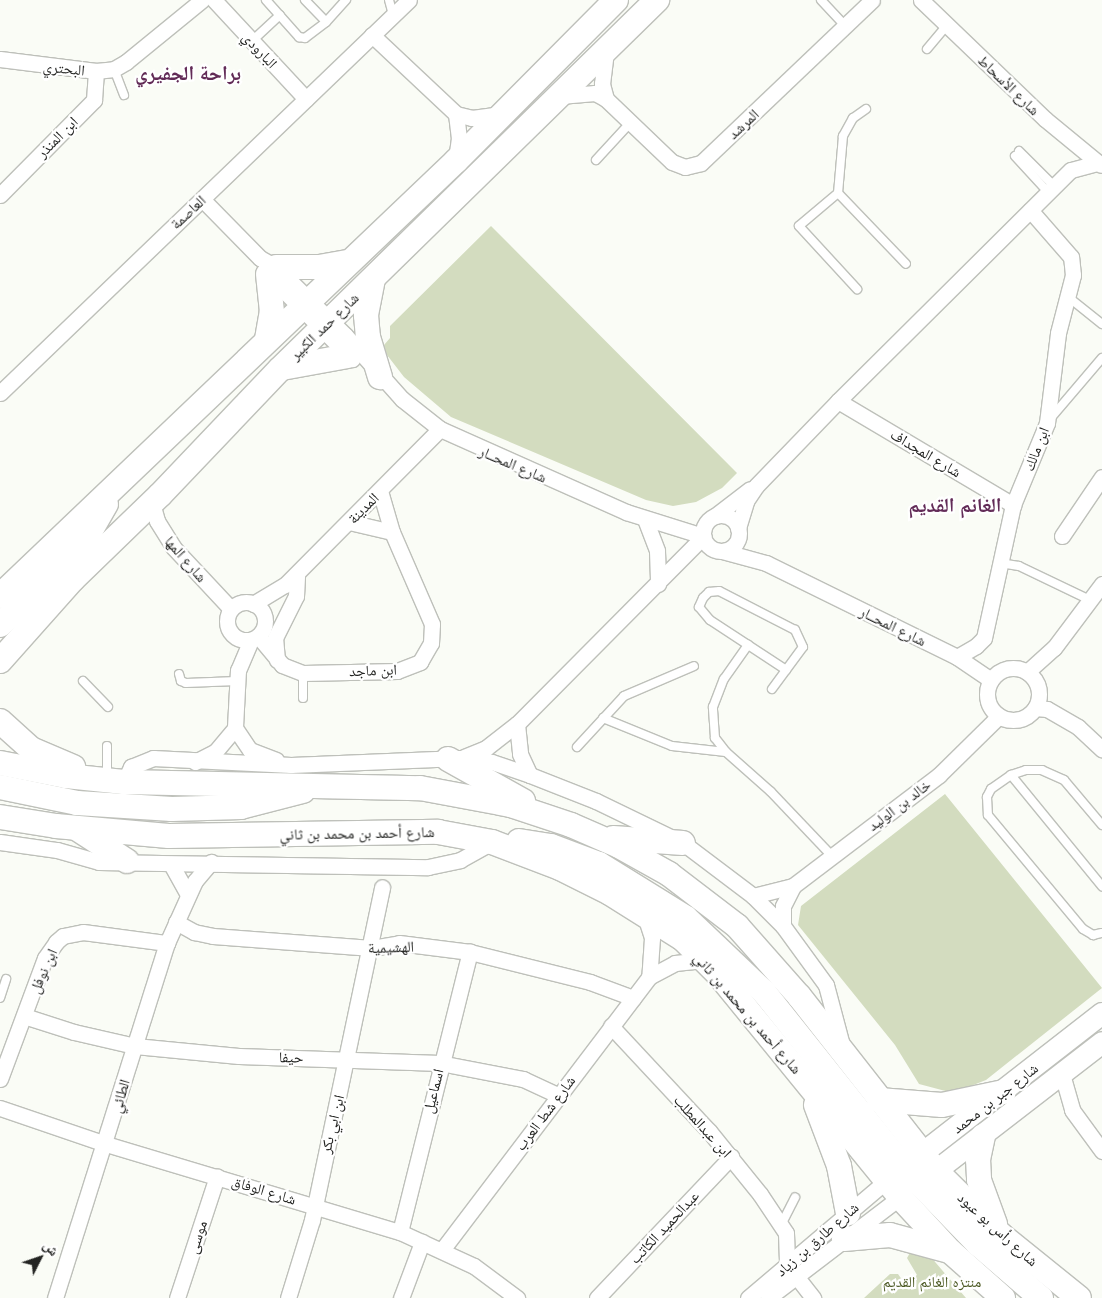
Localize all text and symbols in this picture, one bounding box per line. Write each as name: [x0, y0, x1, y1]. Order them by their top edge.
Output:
street label: البارودي: [239, 28, 281, 72]
street label: شارع الأسحاط: [974, 51, 1044, 119]
street label: البحتري: [42, 57, 86, 79]
district label: براحة الجفيري: [135, 61, 241, 85]
street label: المرشد: [724, 105, 762, 143]
street label: ابن المنذر: [33, 113, 81, 161]
street label: العاصمة: [167, 191, 209, 233]
street label: شارع حمد الكبير: [286, 289, 362, 363]
street label: شارع المجداف: [887, 425, 965, 481]
street label: ابن مالك: [1019, 425, 1053, 473]
street label: شارع المحــار: [477, 442, 549, 486]
street label: المدينة: [344, 489, 382, 527]
district label: الغانم القديم: [909, 493, 1001, 517]
street label: شارع المها: [161, 532, 211, 586]
street label: شارع المحــار: [857, 602, 929, 650]
street label: ابن ماجد: [349, 660, 397, 680]
street label: خالد بن الوليد: [864, 775, 934, 835]
street label: شارع أحمد بن محمد بن ثاني: [279, 823, 435, 843]
street label: الهشيمية: [368, 937, 414, 957]
street label: ابن نوفل: [25, 946, 61, 996]
street label: شارع أحمد بن محمد بن ثاني: [690, 949, 806, 1077]
street label: حيفا: [279, 1048, 303, 1066]
street label: شارع جبر بن محمد: [948, 1059, 1042, 1137]
street label: اسماعيل: [419, 1067, 447, 1115]
street label: شارع شط العرب: [511, 1072, 579, 1154]
street label: الطائي: [107, 1077, 133, 1115]
street label: ابن عبدالمطلب: [670, 1091, 736, 1161]
street label: ابن ابي بكر: [316, 1093, 348, 1155]
street label: شارع الوفاق: [230, 1172, 298, 1208]
street label: عبدالحميد الكاتب: [626, 1187, 702, 1267]
street label: شارع رأس بو عبود: [954, 1188, 1042, 1270]
street label: شارع طارق بن زياد: [772, 1198, 862, 1280]
street label: موسى: [183, 1218, 211, 1256]
north arrow: [15, 1233, 65, 1283]
text: ش: [40, 1237, 62, 1259]
park label: منتزه الغانم القديم: [883, 1273, 981, 1291]

